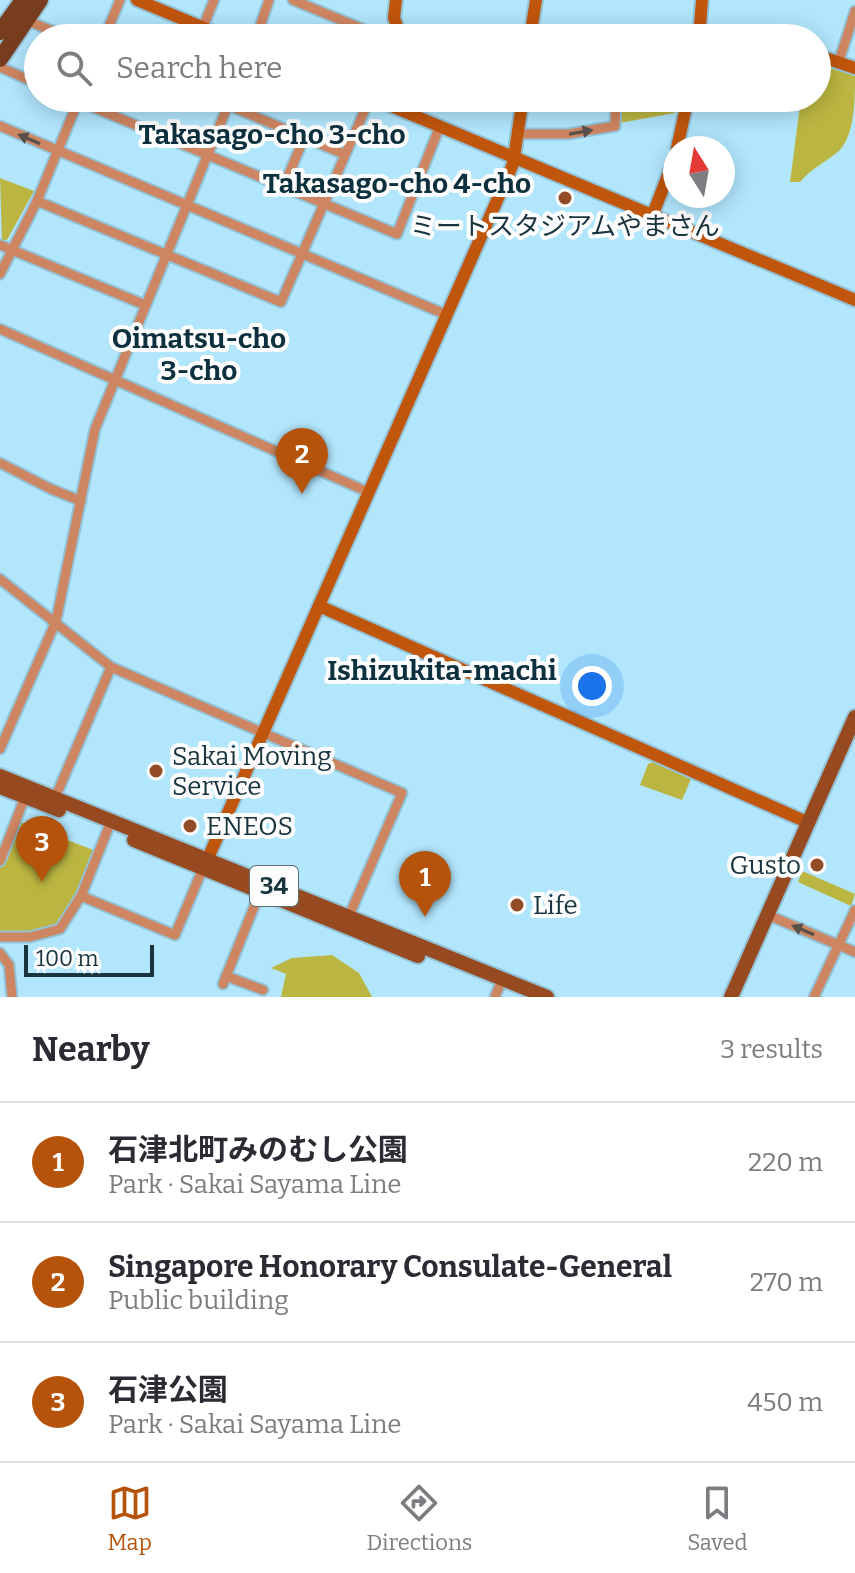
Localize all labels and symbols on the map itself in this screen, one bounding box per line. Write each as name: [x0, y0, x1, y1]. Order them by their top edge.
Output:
district label: Takasago-cho 3-cho: [138, 118, 406, 151]
one-way arrow: [568, 125, 593, 137]
one-way arrow: [17, 132, 41, 145]
north arrow: [663, 136, 735, 208]
district label: Takasago-cho 4-cho: [263, 167, 531, 200]
marker: ミートスタジアムやまさん: [556, 189, 574, 207]
place label: ミートスタジアムやまさん: [410, 211, 720, 242]
district label: Oimatsu-cho 3-cho: [112, 322, 286, 387]
pin: 2: [276, 428, 328, 494]
district label: Ishizukita-machi: [327, 654, 557, 687]
your location: [572, 666, 612, 706]
place label: Sakai Moving Service: [172, 741, 332, 802]
marker: Sakai Moving Service: [147, 762, 165, 780]
place label: ENEOS: [206, 811, 293, 842]
pin: 3: [16, 816, 68, 882]
marker: ENEOS: [181, 817, 199, 835]
place label: Gusto: [730, 850, 801, 881]
pin: 1: [399, 851, 451, 917]
marker: Gusto: [808, 856, 826, 874]
road number: 34: [250, 866, 298, 906]
place label: Life: [533, 890, 578, 921]
marker: Life: [508, 896, 526, 914]
one-way arrow: [792, 923, 815, 936]
scale bar: [24, 941, 154, 977]

